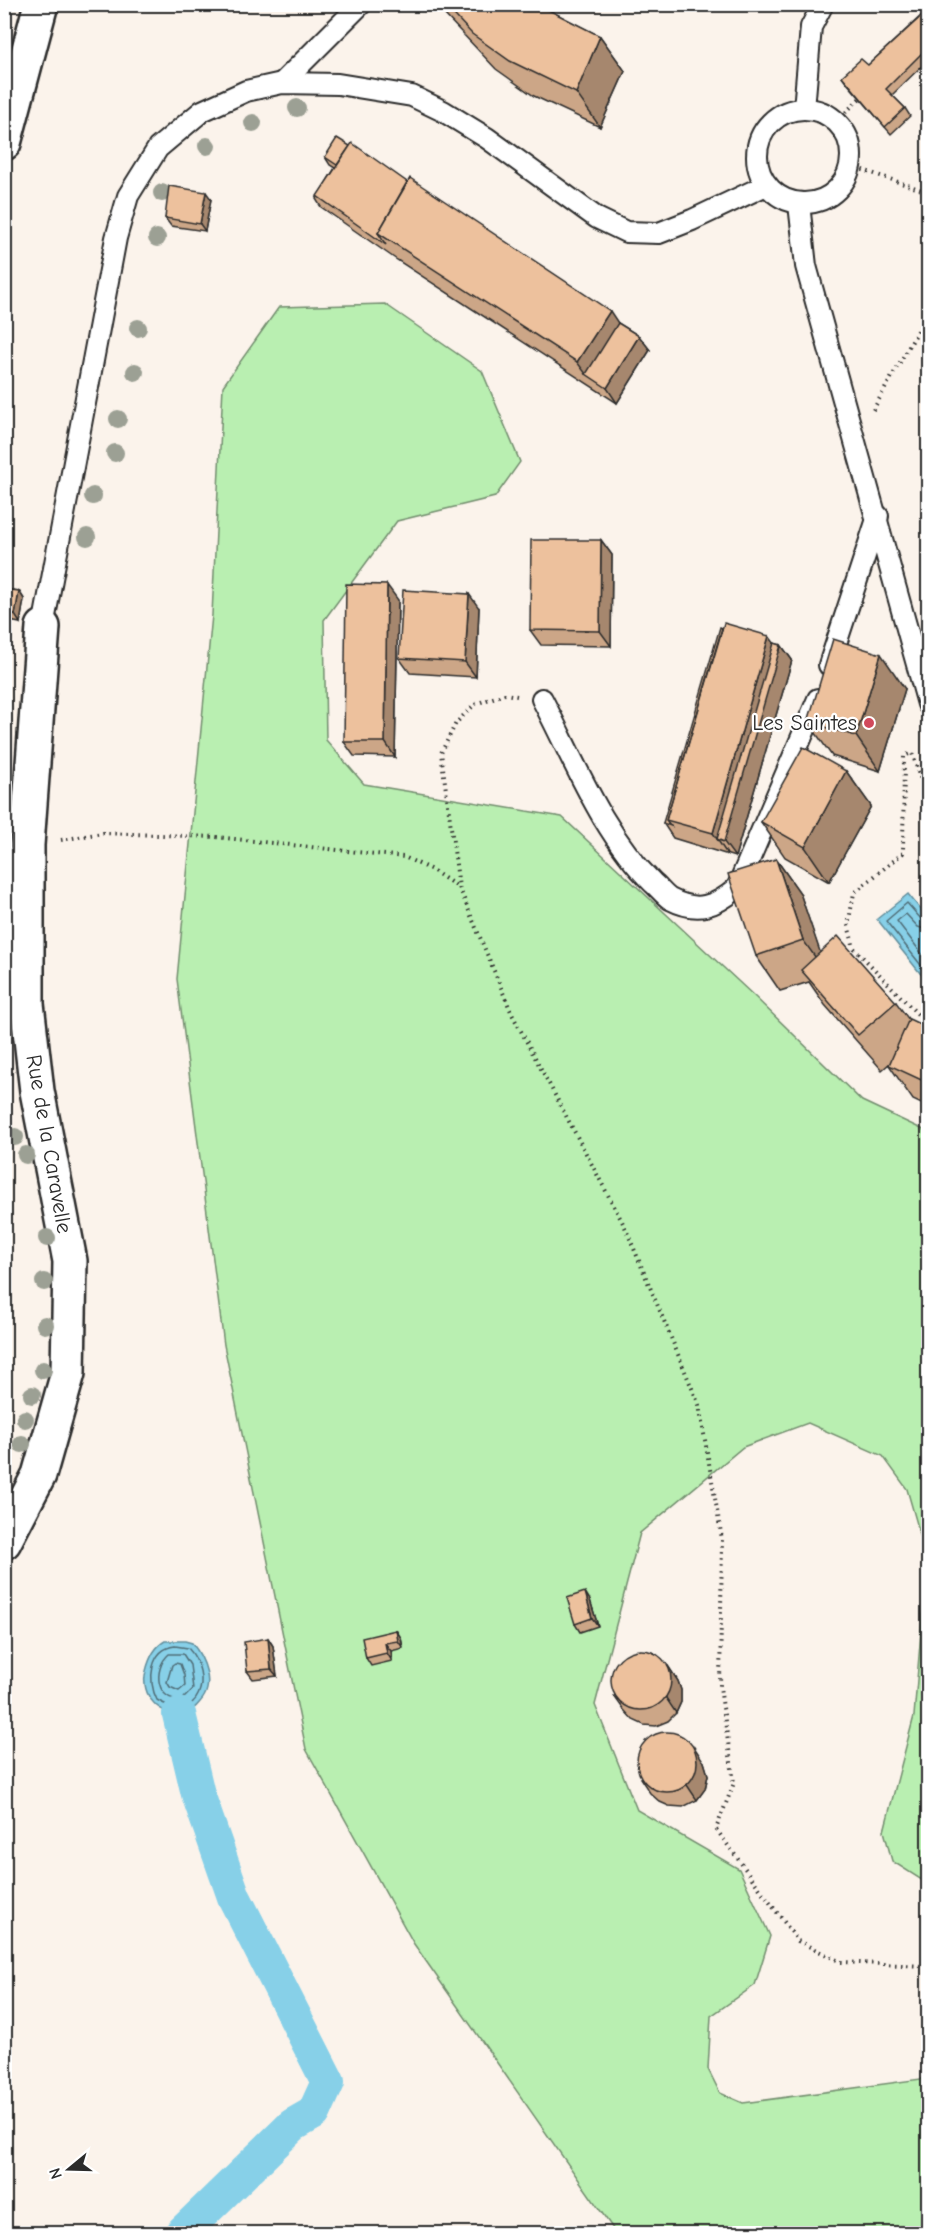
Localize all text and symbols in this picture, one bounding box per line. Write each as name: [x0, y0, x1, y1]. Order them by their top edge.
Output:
place label: Les Saintes: [752, 710, 857, 736]
marker: Les Saintes: [862, 716, 876, 730]
street label: Rue de la Caravelle: [20, 1052, 78, 1236]
north arrow: [39, 2139, 99, 2199]
text: N: [46, 2166, 66, 2181]

